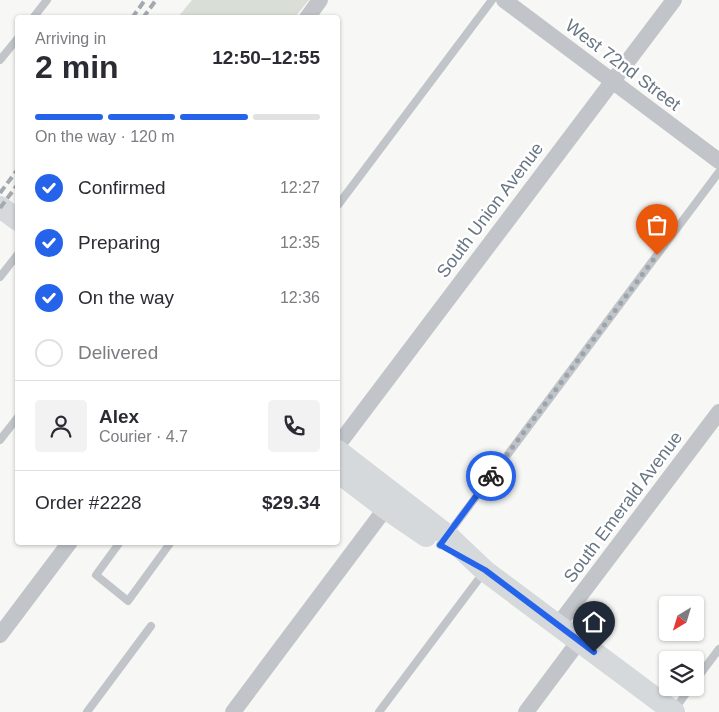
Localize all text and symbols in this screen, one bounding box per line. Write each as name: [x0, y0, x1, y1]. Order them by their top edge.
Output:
street label: West 72nd Street: [562, 15, 684, 115]
text: Arriving in: [35, 30, 106, 47]
text: 12:50–12:55: [212, 47, 320, 68]
text: 2 min: [35, 49, 119, 85]
text: On the way · 120 m: [35, 128, 175, 145]
street label: South Union Avenue: [433, 139, 547, 281]
icon: check: [35, 174, 63, 202]
text: Confirmed: [78, 177, 166, 198]
text: 12:27: [280, 179, 320, 196]
pin: [636, 204, 678, 255]
icon: bag: [643, 211, 671, 239]
icon: check: [35, 229, 63, 257]
text: Preparing: [78, 232, 160, 253]
text: 12:35: [280, 234, 320, 251]
icon: check: [35, 284, 63, 312]
text: On the way: [78, 287, 174, 308]
text: 12:36: [280, 289, 320, 306]
text: Delivered: [78, 342, 158, 363]
button: person: [35, 400, 87, 452]
button: phone: [268, 400, 320, 452]
text: Alex: [99, 406, 139, 427]
text: Courier · 4.7: [99, 428, 188, 445]
street label: South Emerald Avenue: [560, 428, 686, 586]
courier: [466, 451, 516, 501]
icon: bike: [477, 462, 505, 490]
text: Order #2228: [35, 492, 142, 513]
text: $29.34: [262, 492, 320, 513]
north arrow: [659, 596, 704, 641]
map controls: [659, 596, 704, 696]
pin: [573, 601, 615, 652]
icon: home: [580, 608, 608, 636]
button: layers: [659, 651, 704, 696]

